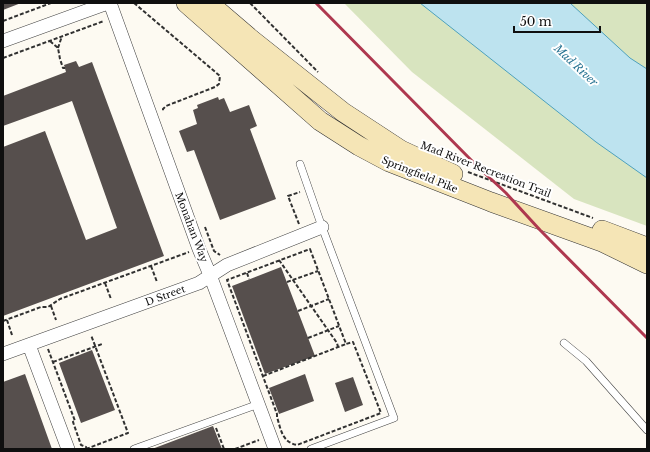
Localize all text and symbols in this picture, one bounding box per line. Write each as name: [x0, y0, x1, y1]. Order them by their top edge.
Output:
scale bar: [514, 8, 600, 34]
text: 50 m: [520, 14, 552, 29]
water label: Mad River: [550, 41, 601, 89]
street label: Mad River Recreation Trail: [419, 139, 553, 200]
street label: Springfield Pike: [380, 153, 460, 196]
street label: Monahan Way: [172, 190, 211, 265]
street label: D Street: [143, 282, 187, 309]

